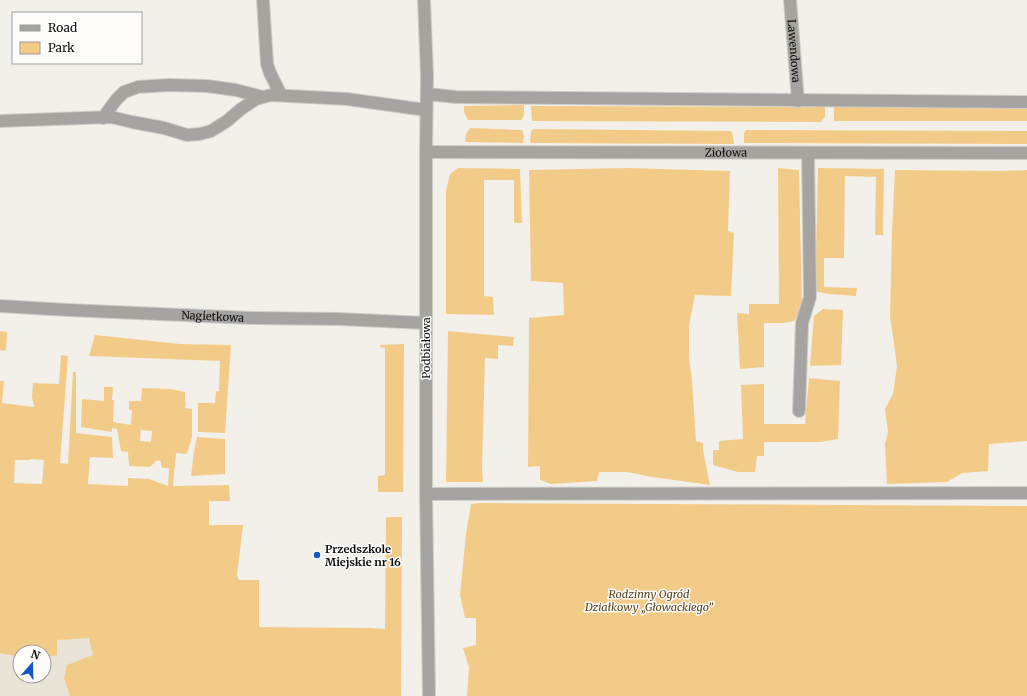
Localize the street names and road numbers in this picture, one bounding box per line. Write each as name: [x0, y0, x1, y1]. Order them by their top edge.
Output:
street label: Lawendowa: [785, 19, 804, 83]
street label: Ziołowa: [705, 145, 747, 160]
street label: Nagietkowa: [181, 308, 245, 325]
street label: Podbiałowa: [419, 317, 433, 379]

